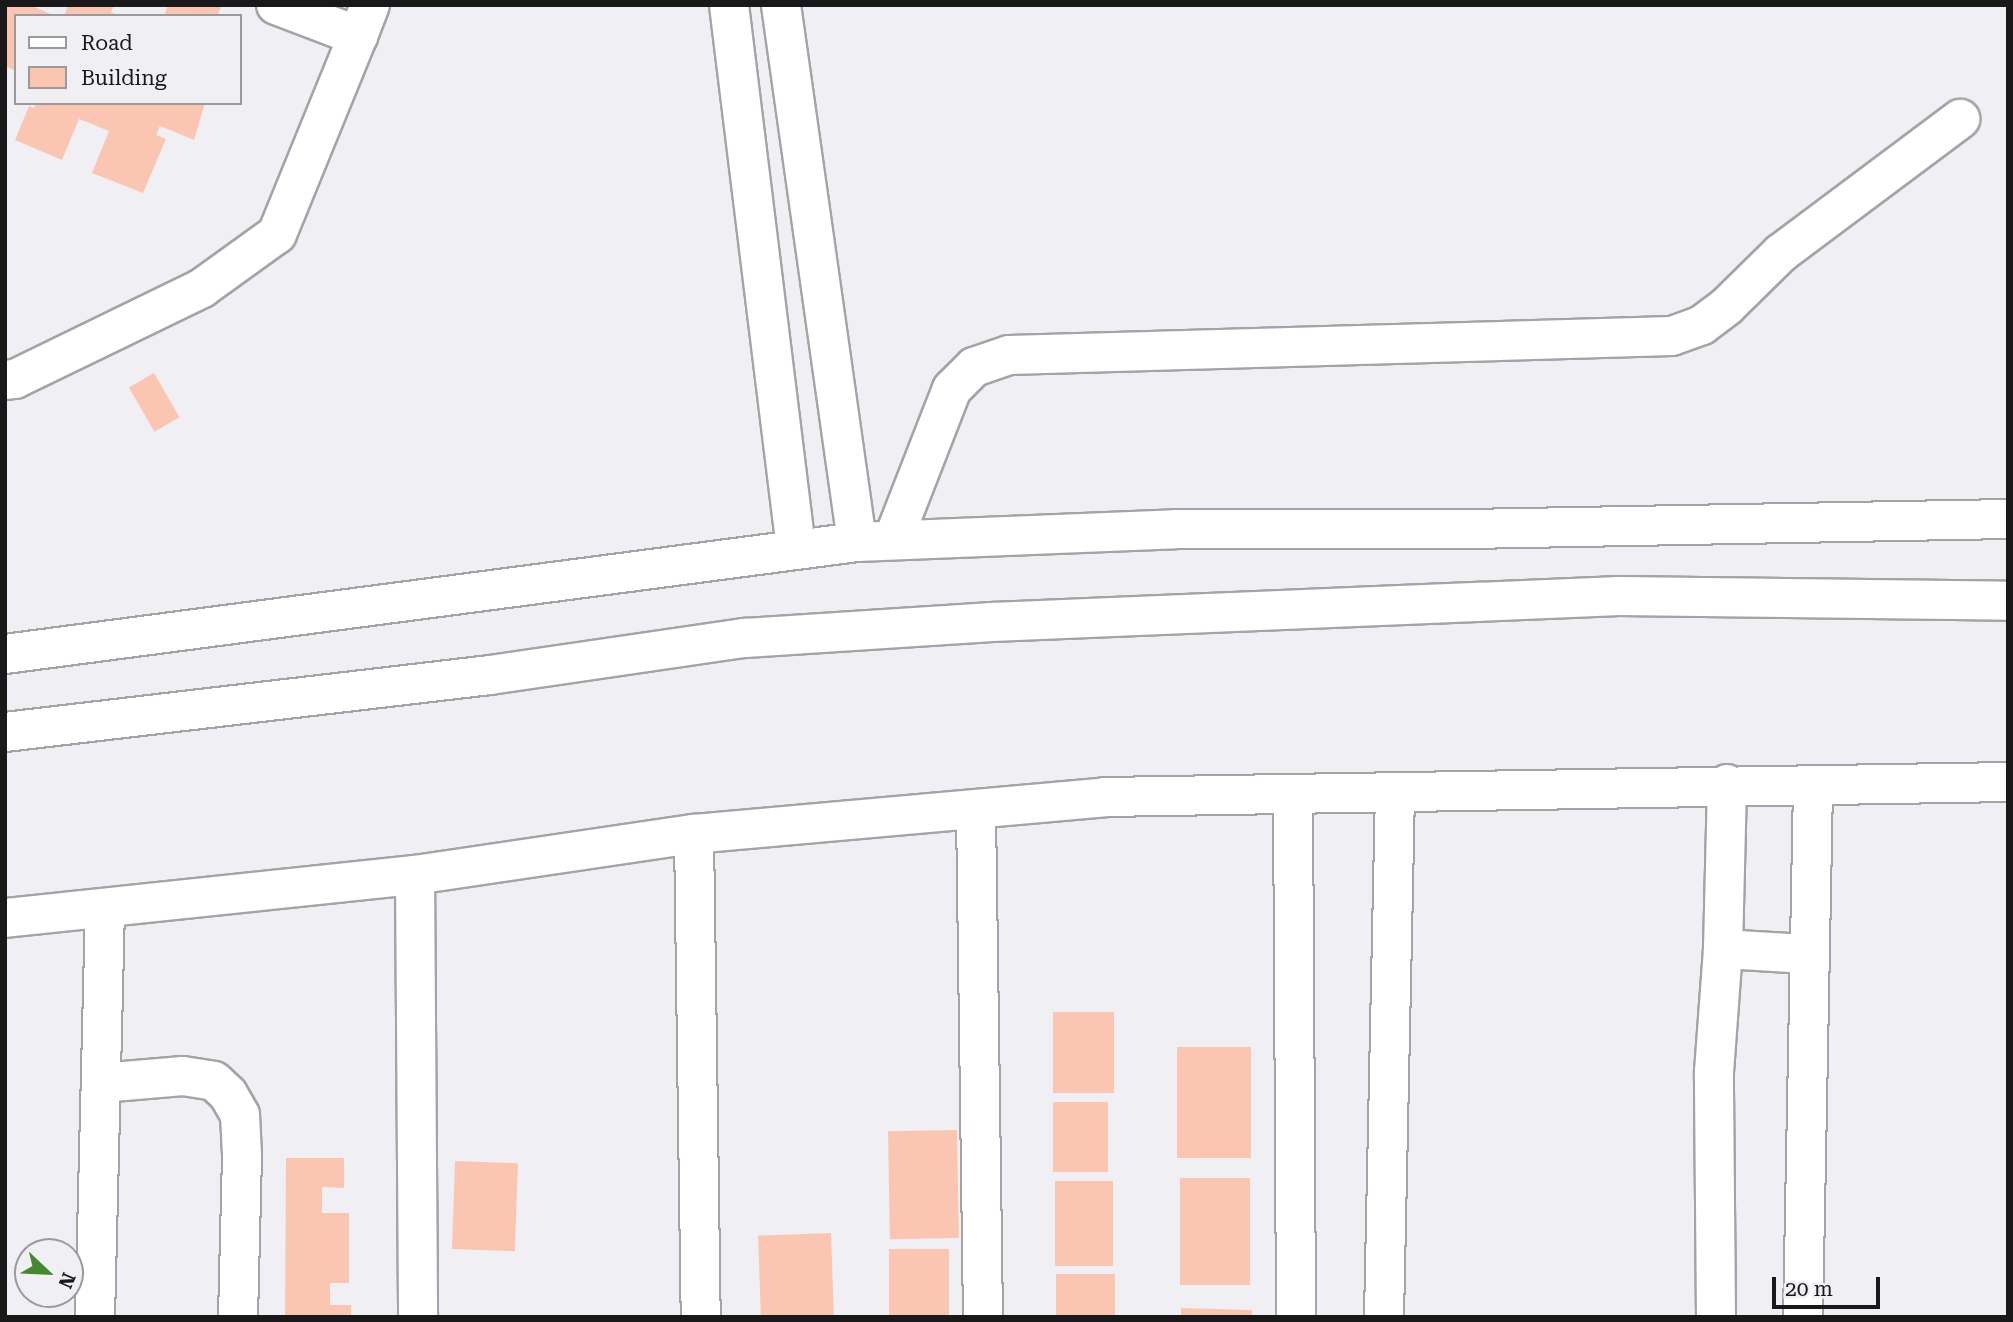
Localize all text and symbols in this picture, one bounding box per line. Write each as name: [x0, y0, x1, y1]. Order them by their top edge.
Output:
legend: [14, 14, 242, 105]
text: Road: [81, 31, 133, 55]
text: Building: [81, 66, 167, 90]
north arrow: [14, 1238, 84, 1308]
scale bar: [1775, 1262, 1884, 1306]
text: N: [54, 1269, 80, 1292]
text: 20 m: [1785, 1277, 1833, 1301]

